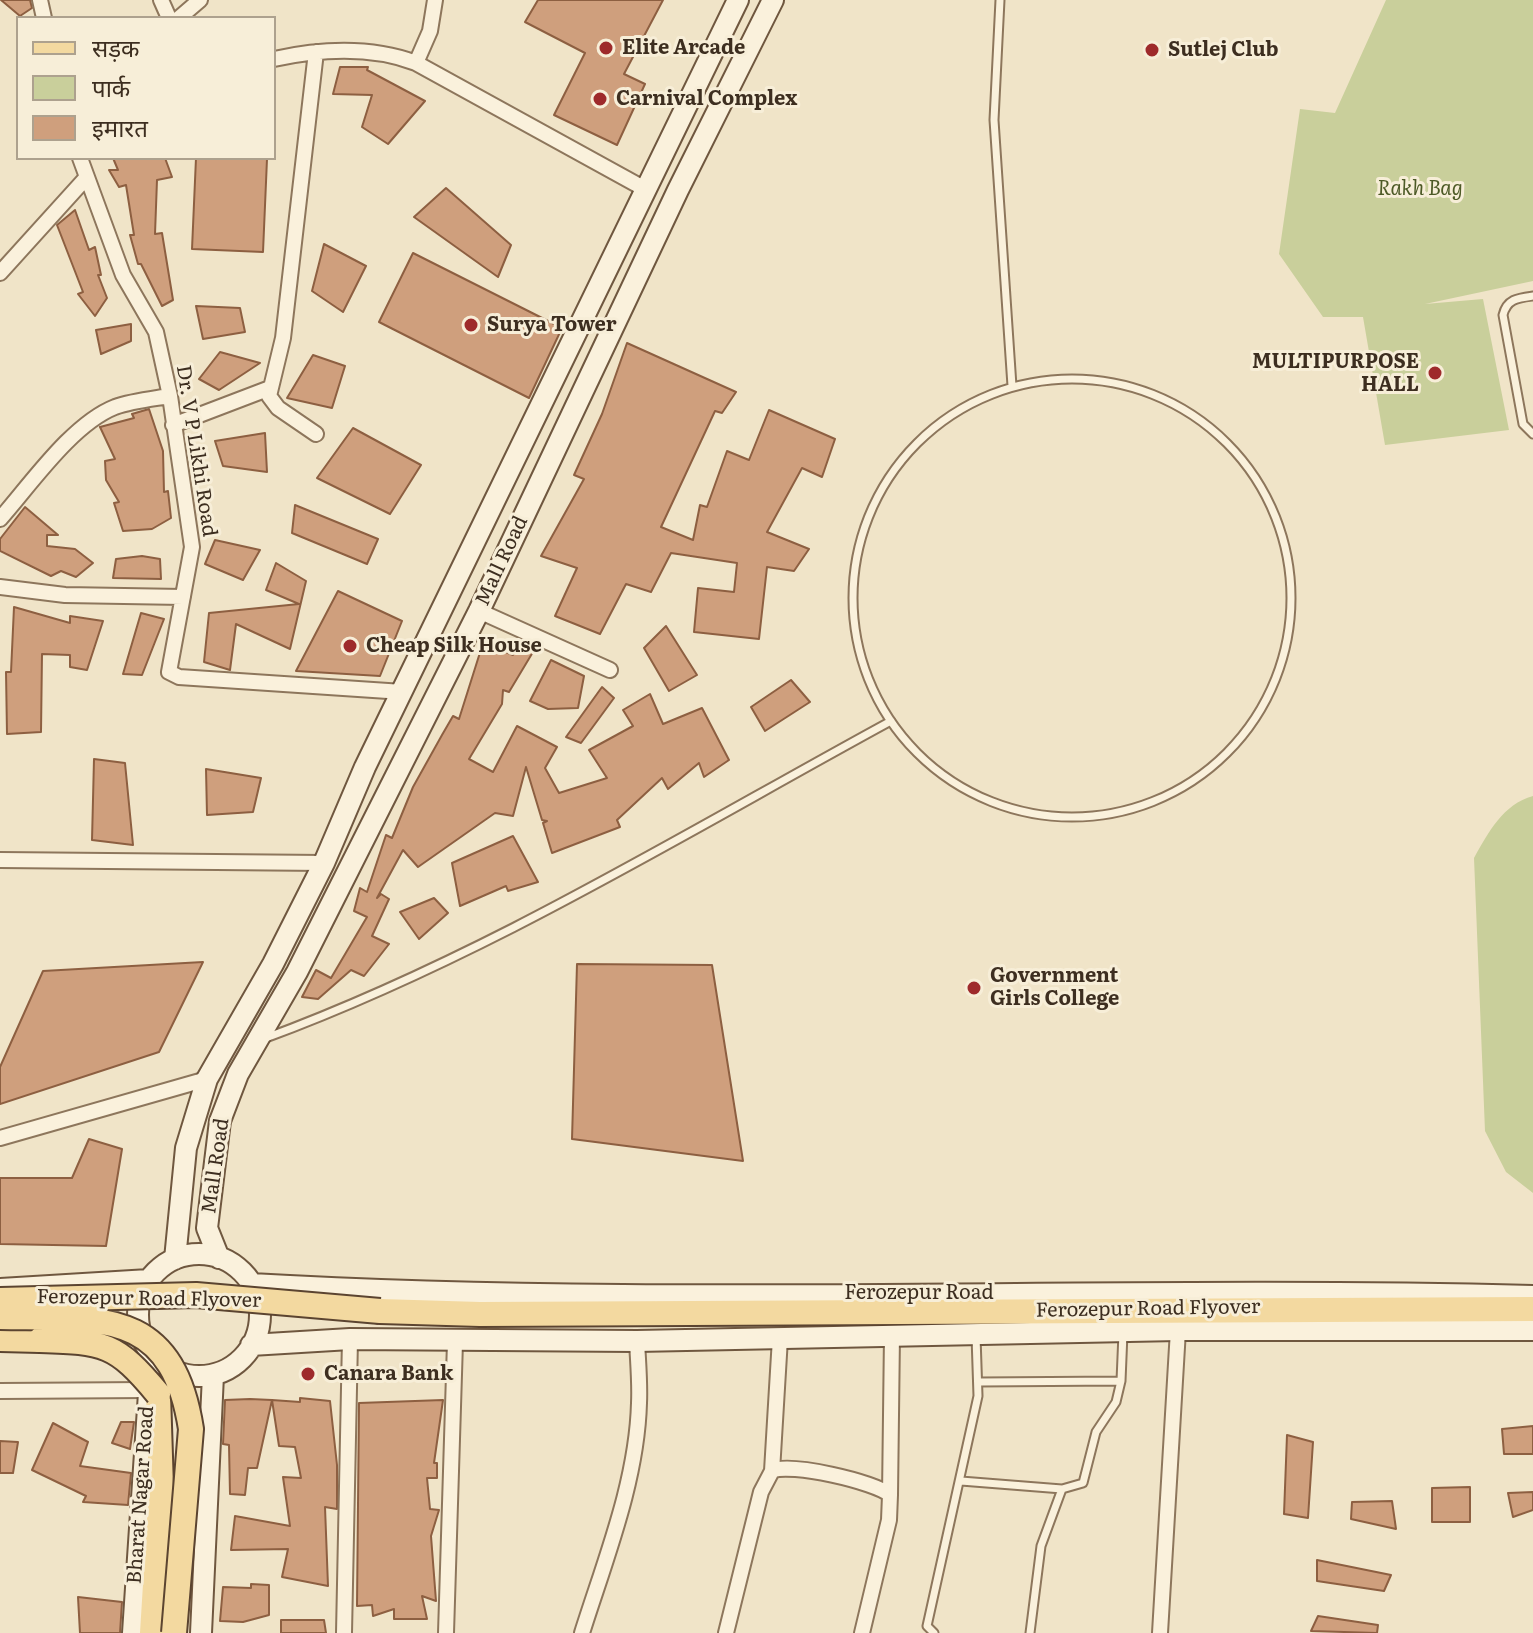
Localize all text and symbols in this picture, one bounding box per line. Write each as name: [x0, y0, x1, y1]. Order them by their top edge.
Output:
legend: [16, 16, 276, 160]
text: सड़क: [92, 29, 140, 64]
place label: Elite Arcade: [622, 36, 745, 60]
place label: Sutlej Club: [1168, 38, 1278, 62]
marker: Elite Arcade: [597, 39, 615, 57]
marker: Sutlej Club: [1143, 41, 1161, 59]
text: पार्क: [92, 69, 130, 104]
place label: Carnival Complex: [616, 87, 797, 111]
marker: Carnival Complex: [591, 90, 609, 108]
text: इमारत: [92, 109, 148, 144]
park label: Rakh Bag: [1377, 177, 1463, 201]
place label: Surya Tower: [487, 313, 617, 337]
marker: Surya Tower: [462, 316, 480, 334]
place label: MULTIPURPOSE HALL: [1252, 350, 1419, 397]
street label: Dr. V P Likhi Road: [171, 364, 221, 538]
marker: MULTIPURPOSE HALL: [1426, 364, 1444, 382]
street label: Mall Road: [471, 512, 533, 610]
place label: Cheap Silk House: [366, 634, 542, 658]
marker: Cheap Silk House: [341, 637, 359, 655]
place label: Government Girls College: [990, 964, 1119, 1011]
marker: Government Girls College: [965, 979, 983, 997]
street label: Mall Road: [197, 1117, 235, 1215]
street label: Ferozepur Road: [844, 1281, 994, 1305]
street label: Ferozepur Road Flyover: [36, 1285, 262, 1313]
street label: Ferozepur Road Flyover: [1035, 1295, 1261, 1323]
place label: Canara Bank: [324, 1362, 453, 1386]
marker: Canara Bank: [299, 1365, 317, 1383]
street label: Bharat Nagar Road: [123, 1405, 159, 1585]

